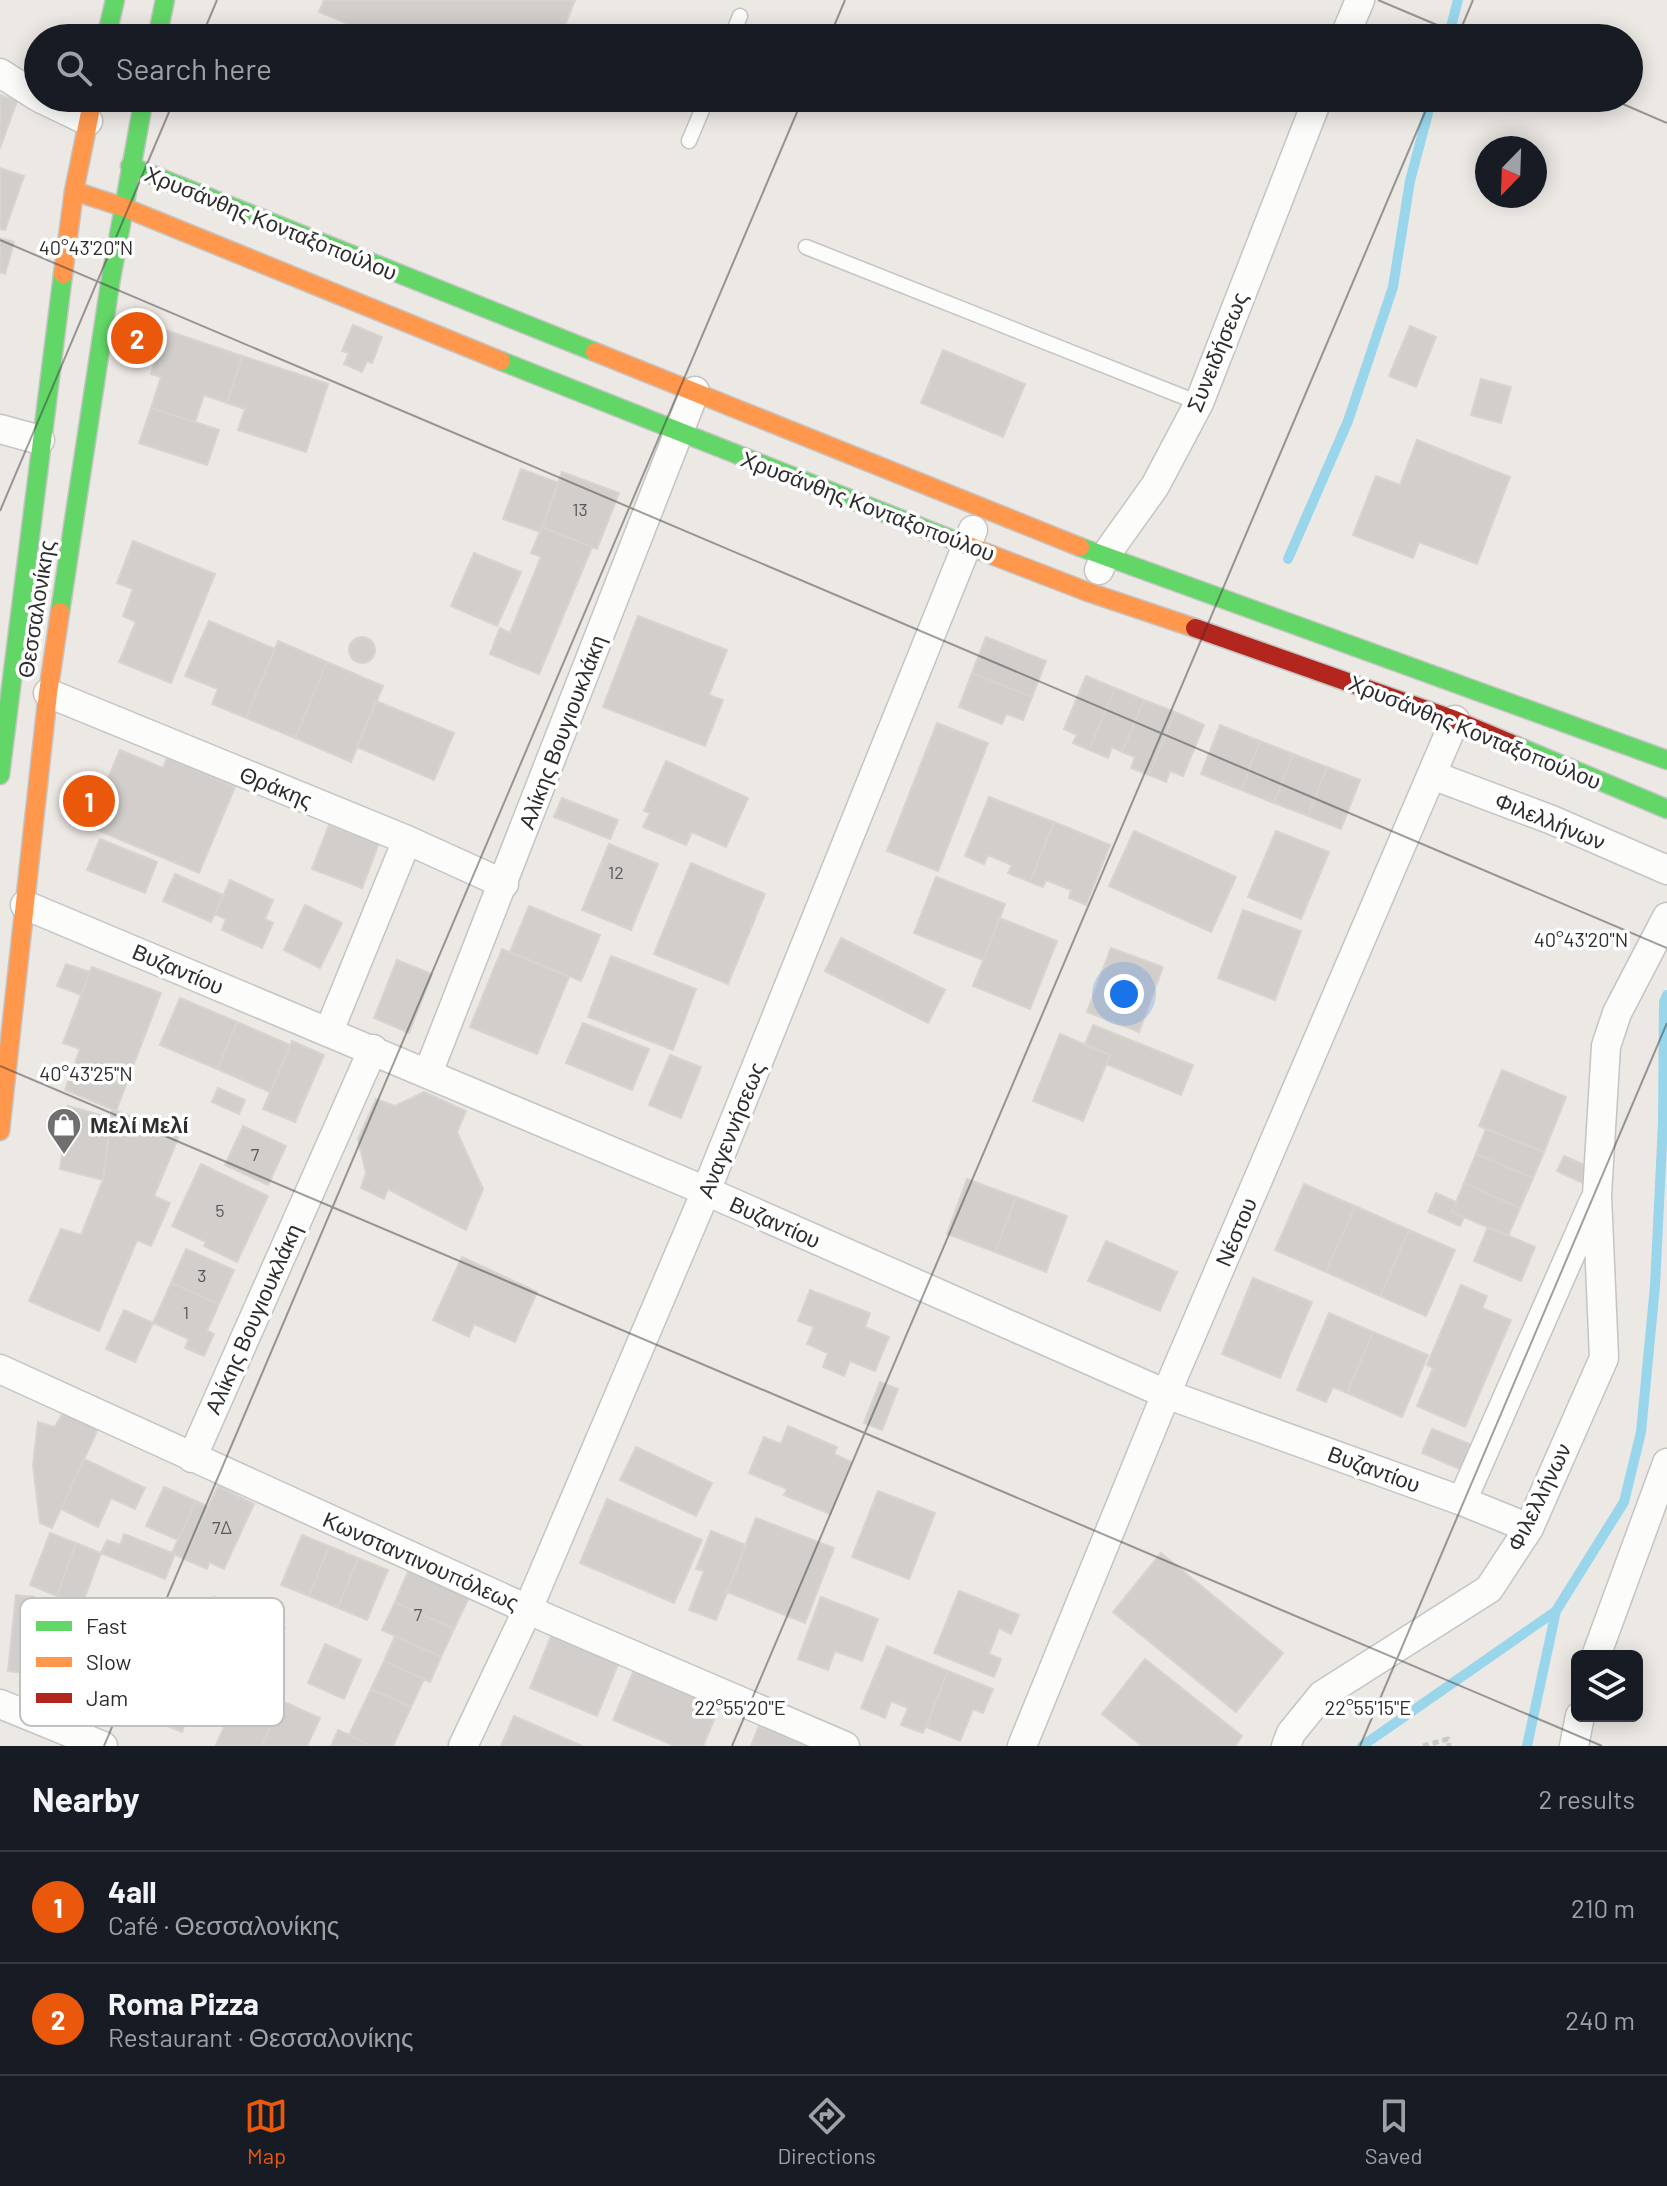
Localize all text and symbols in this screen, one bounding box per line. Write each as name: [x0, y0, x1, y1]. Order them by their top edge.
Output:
search box: [24, 24, 1643, 112]
icon: search: [52, 46, 96, 90]
text: Search here: [116, 50, 272, 86]
north arrow: [1475, 136, 1547, 208]
street label: Χρυσάνθης Κονταξοπούλου: [141, 160, 401, 286]
text: 40°43'20"N: [39, 235, 133, 259]
street label: Συνειδήσεως: [1180, 288, 1253, 416]
pin: 2: [111, 308, 163, 368]
street label: Χρυσάνθης Κονταξοπούλου: [737, 445, 999, 566]
house number: 13: [572, 498, 588, 520]
street label: Θεσσαλονίκης: [11, 538, 60, 680]
street label: Αλίκης Βουγιουκλάκη: [512, 631, 611, 833]
street label: Χρυσάνθης Κονταξοπούλου: [1345, 669, 1605, 795]
street label: Θράκης: [236, 760, 317, 813]
pin: 1: [63, 771, 115, 831]
street label: Φιλελλήνων: [1491, 786, 1609, 855]
house number: 12: [608, 861, 624, 883]
text: 40°43'20"N: [1534, 927, 1628, 951]
street label: Βυζαντίου: [129, 937, 228, 999]
your location: [1104, 974, 1144, 1014]
street label: Αναγεννήσεως: [691, 1058, 770, 1202]
text: 40°43'25"N: [39, 1061, 133, 1085]
shop icon: Μελί Μελί: [45, 1106, 83, 1156]
place label: Μελί Μελί: [90, 1111, 189, 1137]
house number: 7: [251, 1143, 260, 1165]
street label: Βυζαντίου: [726, 1190, 825, 1253]
street label: Νέστου: [1209, 1193, 1261, 1270]
house number: 5: [215, 1199, 225, 1221]
street label: Αλίκης Βουγιουκλάκη: [198, 1219, 307, 1418]
house number: 3: [197, 1264, 207, 1286]
house number: 1: [183, 1301, 189, 1323]
street label: Φιλελλήνων: [1501, 1438, 1576, 1555]
street label: Βυζαντίου: [1325, 1439, 1424, 1497]
street label: Κωνσταντινουπόλεως: [319, 1505, 523, 1615]
house number: 7Δ: [212, 1516, 232, 1538]
legend: [20, 1598, 284, 1726]
house number: 7: [414, 1603, 423, 1625]
text: Fast: [86, 1612, 128, 1638]
text: Slow: [86, 1648, 131, 1674]
map controls: [1571, 1650, 1643, 1722]
button: layers: [1571, 1650, 1643, 1722]
text: Jam: [86, 1684, 128, 1710]
text: 22°55'20"E: [694, 1695, 786, 1719]
text: 22°55'15"E: [1325, 1695, 1411, 1719]
text: Nearby: [32, 1778, 140, 1819]
text: 2 results: [1539, 1783, 1635, 1814]
text: 4all: [108, 1873, 157, 1909]
text: 1: [53, 1892, 63, 1923]
text: 210 m: [1571, 1892, 1635, 1923]
text: Café · Θεσσαλονίκης: [108, 1909, 339, 1940]
text: Roma Pizza: [108, 1985, 259, 2021]
text: 2: [51, 2004, 65, 2035]
text: 240 m: [1565, 2004, 1635, 2035]
text: Restaurant · Θεσσαλονίκης: [108, 2021, 413, 2052]
tab: Map: [244, 2094, 288, 2168]
tab: Directions: [777, 2094, 876, 2168]
tab: Saved: [1365, 2094, 1422, 2168]

